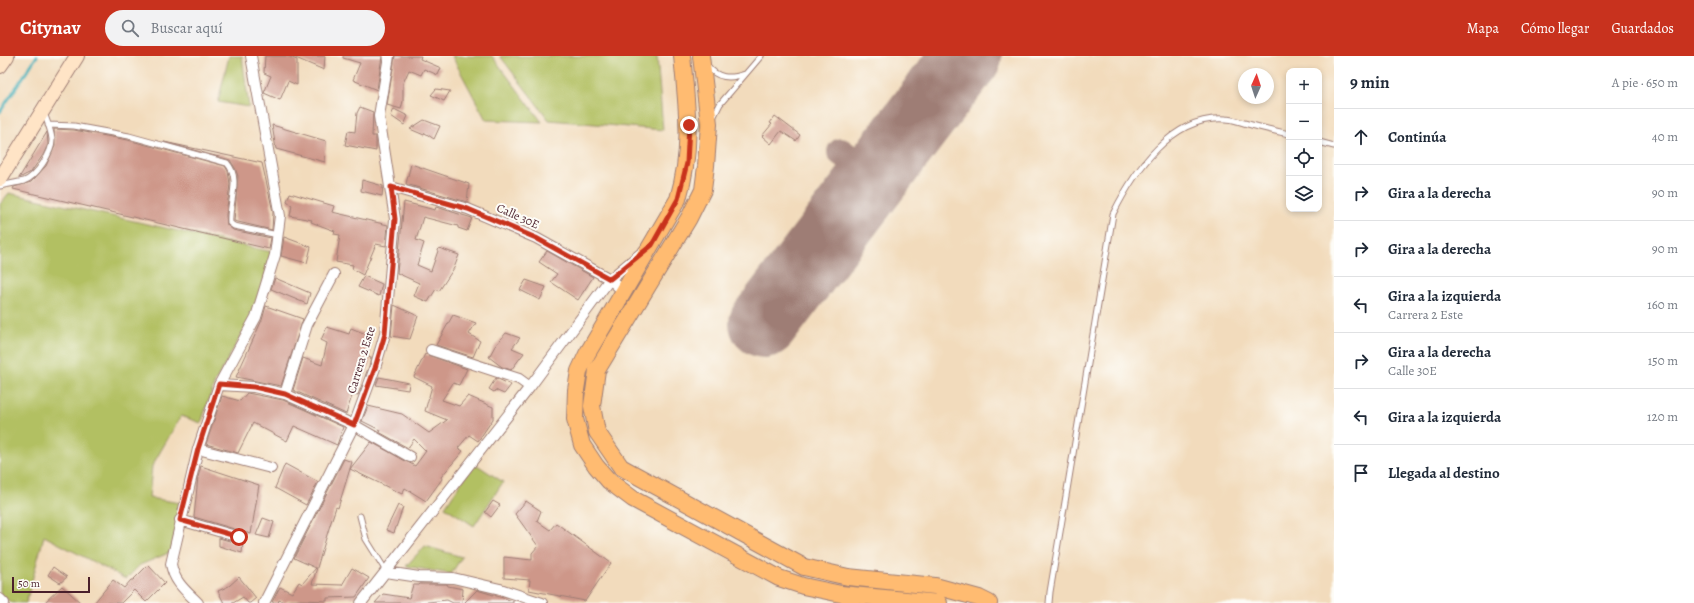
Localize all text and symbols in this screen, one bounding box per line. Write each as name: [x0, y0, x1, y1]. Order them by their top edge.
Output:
search box: [105, 10, 385, 46]
text: Citynav: [20, 15, 81, 41]
icon: search: [119, 17, 141, 39]
text: Buscar aquí: [151, 18, 223, 38]
text: Mapa: [1467, 19, 1499, 38]
text: Cómo llegar: [1521, 19, 1589, 38]
text: Guardados: [1611, 19, 1674, 38]
north arrow: [1238, 68, 1274, 104]
map controls: [1286, 68, 1322, 212]
button: +: [1286, 68, 1322, 104]
text: 9 min: [1350, 71, 1390, 94]
text: A pie · 650 m: [1612, 74, 1678, 91]
button: −: [1286, 104, 1322, 140]
route end: [680, 116, 698, 134]
icon: ahead: [1350, 126, 1372, 148]
text: Continúa: [1388, 127, 1446, 147]
text: 40 m: [1652, 128, 1678, 145]
button: locate: [1286, 140, 1322, 176]
button: layers: [1286, 176, 1322, 212]
icon: right: [1350, 182, 1372, 204]
text: Gira a la derecha: [1388, 183, 1491, 203]
text: 90 m: [1652, 184, 1678, 201]
street label: Calle 30E: [494, 199, 542, 233]
icon: right: [1350, 238, 1372, 260]
text: Gira a la derecha: [1388, 239, 1491, 259]
text: 90 m: [1652, 240, 1678, 257]
text: Gira a la izquierda: [1388, 286, 1501, 306]
icon: left: [1350, 294, 1372, 316]
text: 160 m: [1647, 296, 1678, 313]
text: Carrera 2 Este: [1388, 306, 1463, 323]
street label: Carrera 2 Este: [343, 325, 379, 395]
text: Gira a la derecha: [1388, 342, 1491, 362]
icon: right: [1350, 350, 1372, 372]
text: 150 m: [1648, 352, 1678, 369]
text: Calle 30E: [1388, 362, 1437, 379]
icon: left: [1350, 406, 1372, 428]
text: Gira a la izquierda: [1388, 407, 1501, 427]
text: 120 m: [1647, 408, 1678, 425]
icon: arrive: [1350, 462, 1372, 484]
text: Llegada al destino: [1388, 463, 1500, 483]
route start: [230, 528, 248, 546]
scale bar: [12, 575, 90, 594]
text: 50 m: [18, 576, 40, 591]

